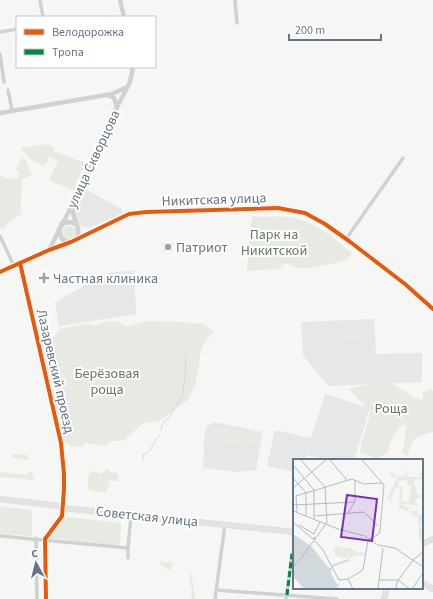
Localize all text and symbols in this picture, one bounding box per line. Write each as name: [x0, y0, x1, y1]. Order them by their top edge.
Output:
legend: [16, 16, 156, 68]
scale bar: [289, 16, 381, 42]
text: 200 m: [295, 22, 325, 39]
text: Велодорожка: [52, 24, 124, 41]
text: Тропа: [52, 44, 84, 61]
street label: улица Скворцова: [62, 107, 125, 212]
street label: Никитская улица: [161, 188, 267, 212]
park label: Парк на Никитской: [241, 225, 307, 261]
place label: Патриот: [176, 238, 228, 258]
marker: Патриот: [163, 242, 173, 252]
place label: Частная клиника: [53, 269, 158, 289]
marker: Частная клиника: [38, 272, 50, 284]
street label: Лазаревский проезд: [31, 307, 79, 436]
park label: Берёзовая роща: [74, 364, 140, 400]
park label: Роща: [375, 399, 407, 419]
inset map: [293, 459, 423, 589]
street label: Советская улица: [95, 502, 199, 532]
north arrow: [16, 543, 56, 583]
text: С: [31, 546, 40, 561]

